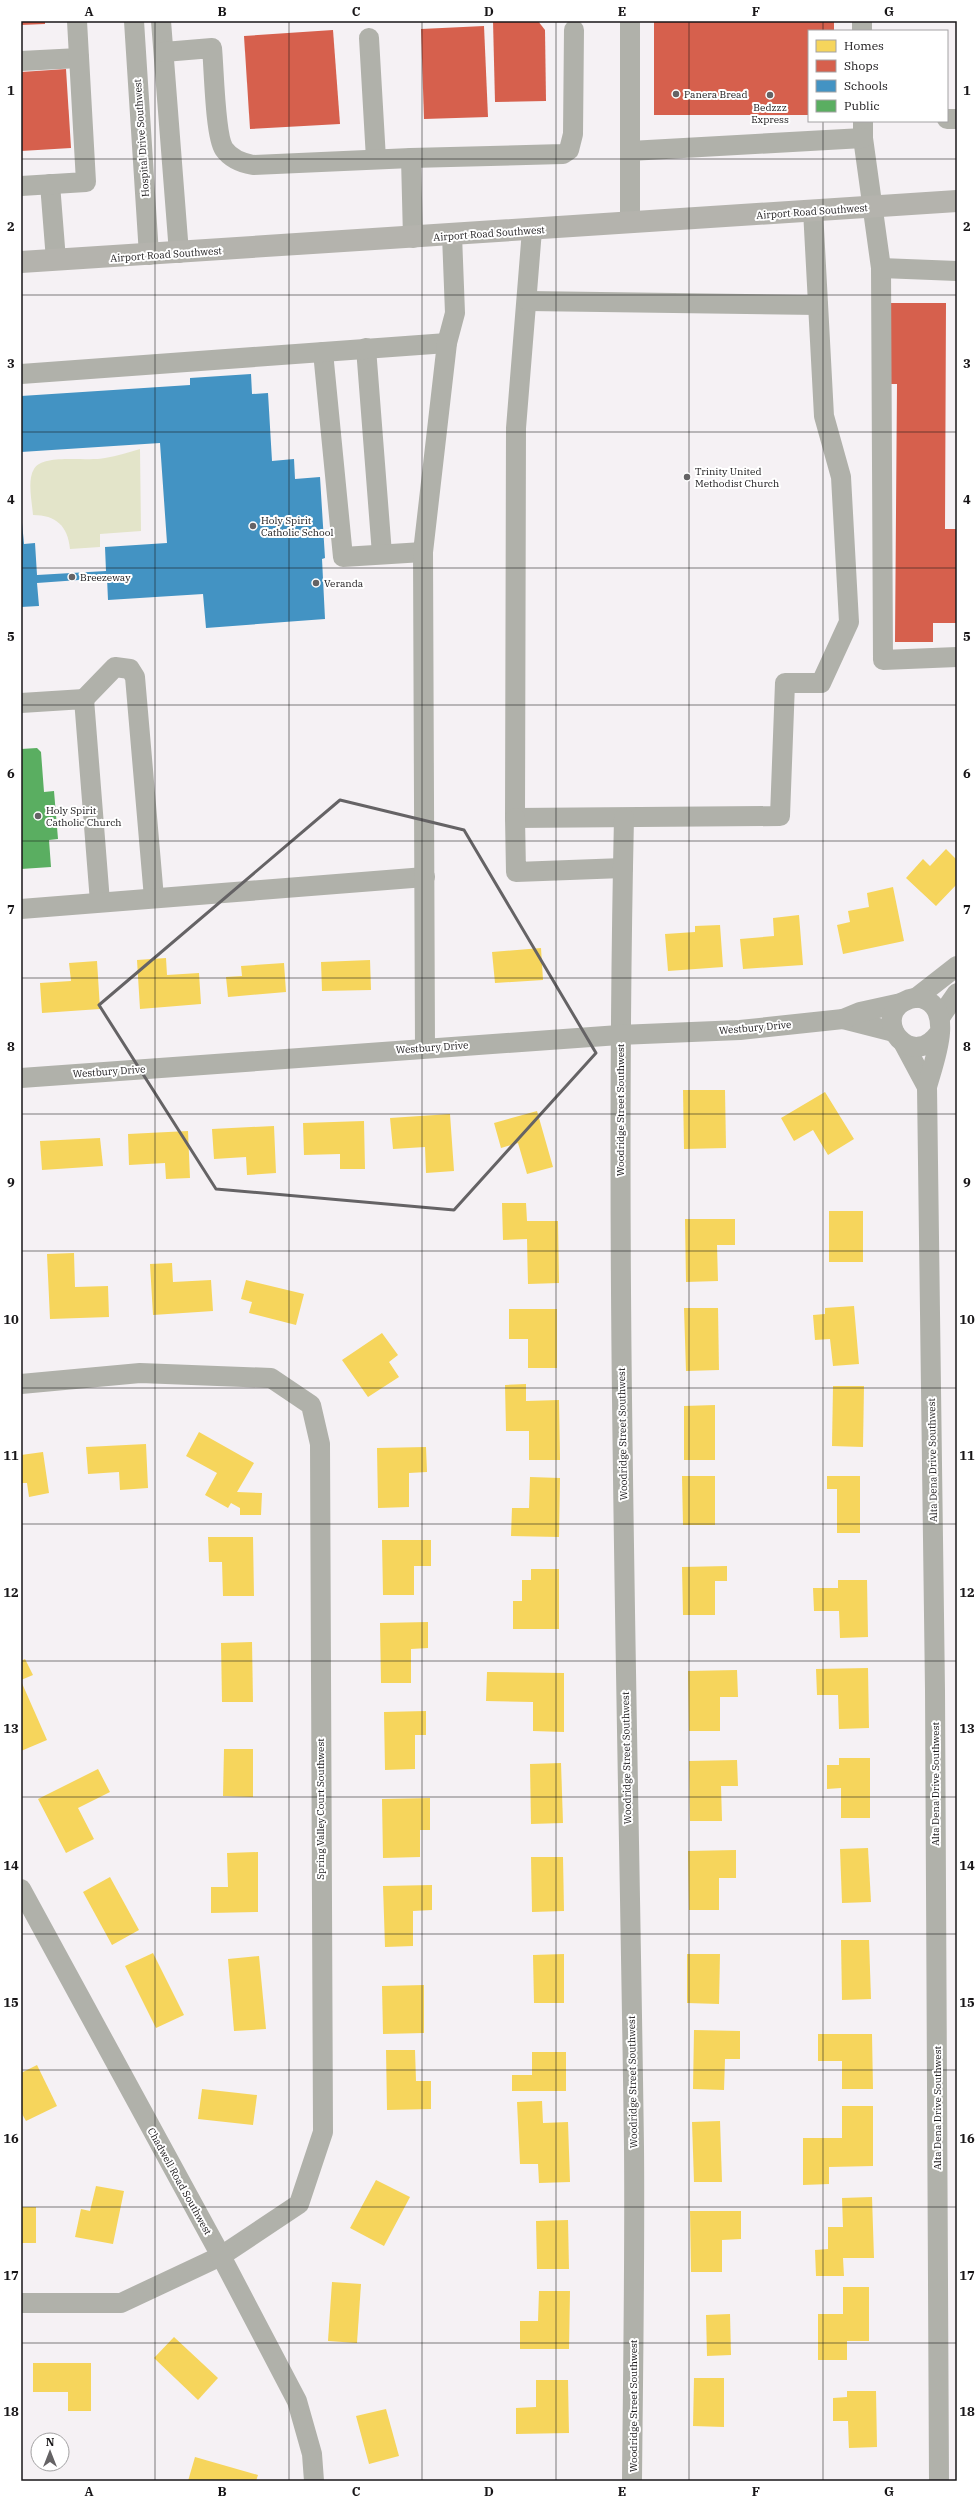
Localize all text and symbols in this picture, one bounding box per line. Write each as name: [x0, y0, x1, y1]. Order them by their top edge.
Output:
text: A: [84, 3, 94, 20]
text: B: [217, 3, 227, 20]
text: C: [352, 3, 361, 20]
text: D: [484, 3, 494, 20]
text: E: [618, 3, 626, 20]
text: F: [752, 3, 760, 20]
text: G: [884, 3, 894, 20]
legend: [808, 30, 948, 122]
text: Homes: [844, 38, 884, 53]
text: Shops: [844, 58, 879, 73]
street label: Hospital Drive Southwest: [131, 78, 152, 197]
text: Schools: [844, 78, 888, 93]
text: 1: [7, 82, 15, 99]
text: 1: [963, 82, 971, 99]
place label: Panera Bread: [684, 88, 748, 101]
marker: Panera Bread: [671, 89, 681, 99]
marker: Bedzzz Express: [765, 90, 775, 100]
text: Public: [844, 98, 880, 113]
place label: Bedzzz Express: [751, 101, 789, 126]
street label: Airport Road Southwest: [756, 201, 869, 222]
text: 2: [7, 218, 15, 235]
text: 2: [963, 218, 971, 235]
street label: Airport Road Southwest: [433, 223, 546, 244]
street label: Airport Road Southwest: [110, 244, 223, 265]
text: 3: [7, 355, 15, 372]
text: 3: [963, 355, 971, 372]
place label: Trinity United Methodist Church: [695, 465, 779, 490]
marker: Trinity United Methodist Church: [682, 472, 692, 482]
text: 4: [7, 491, 15, 508]
text: 4: [963, 491, 971, 508]
place label: Holy Spirit Catholic School: [261, 514, 333, 539]
marker: Holy Spirit Catholic School: [248, 521, 258, 531]
place label: Breezeway: [80, 571, 131, 584]
marker: Breezeway: [67, 572, 77, 582]
place label: Veranda: [324, 577, 364, 590]
marker: Veranda: [311, 578, 321, 588]
text: 5: [7, 628, 15, 645]
text: 5: [963, 628, 971, 645]
text: 6: [7, 765, 15, 782]
text: 6: [963, 765, 971, 782]
place label: Holy Spirit Catholic Church: [46, 804, 122, 829]
marker: Holy Spirit Catholic Church: [33, 811, 43, 821]
text: 7: [7, 901, 15, 918]
text: 7: [963, 901, 971, 918]
street label: Westbury Drive: [718, 1018, 792, 1037]
text: 8: [7, 1038, 15, 1055]
street label: Westbury Drive: [395, 1038, 469, 1057]
text: 8: [963, 1038, 971, 1055]
street label: Woodridge Street Southwest: [614, 1043, 627, 1176]
street label: Westbury Drive: [72, 1062, 146, 1081]
text: 9: [7, 1174, 15, 1191]
text: 9: [963, 1174, 971, 1191]
text: 10: [3, 1311, 19, 1328]
text: 10: [959, 1311, 975, 1328]
street label: Woodridge Street Southwest: [615, 1367, 630, 1500]
street label: Alta Dena Drive Southwest: [925, 1397, 940, 1522]
text: 11: [3, 1447, 19, 1464]
text: 11: [959, 1447, 975, 1464]
text: 12: [3, 1584, 19, 1601]
text: 12: [959, 1584, 975, 1601]
street label: Woodridge Street Southwest: [619, 1691, 634, 1824]
text: 13: [3, 1720, 19, 1737]
text: 13: [959, 1720, 975, 1737]
street label: Alta Dena Drive Southwest: [929, 1722, 942, 1846]
street label: Spring Valley Court Southwest: [314, 1738, 327, 1880]
text: 14: [3, 1857, 19, 1874]
text: 14: [959, 1857, 975, 1874]
text: 15: [3, 1994, 19, 2011]
text: 15: [959, 1994, 975, 2011]
street label: Woodridge Street Southwest: [625, 2015, 640, 2148]
street label: Alta Dena Drive Southwest: [931, 2046, 944, 2170]
street label: Chadwell Road Southwest: [145, 2125, 215, 2238]
text: 16: [3, 2130, 19, 2147]
text: 16: [959, 2130, 975, 2147]
text: 17: [3, 2267, 19, 2284]
text: 17: [959, 2267, 975, 2284]
street label: Woodridge Street Southwest: [627, 2339, 640, 2472]
text: 18: [3, 2403, 19, 2420]
text: 18: [959, 2403, 975, 2420]
north arrow: [30, 2432, 70, 2472]
text: N: [46, 2435, 55, 2449]
text: A: [84, 2483, 94, 2500]
text: B: [217, 2483, 227, 2500]
text: C: [352, 2483, 361, 2500]
text: D: [484, 2483, 494, 2500]
text: E: [618, 2483, 626, 2500]
text: F: [752, 2483, 760, 2500]
text: G: [884, 2483, 894, 2500]

